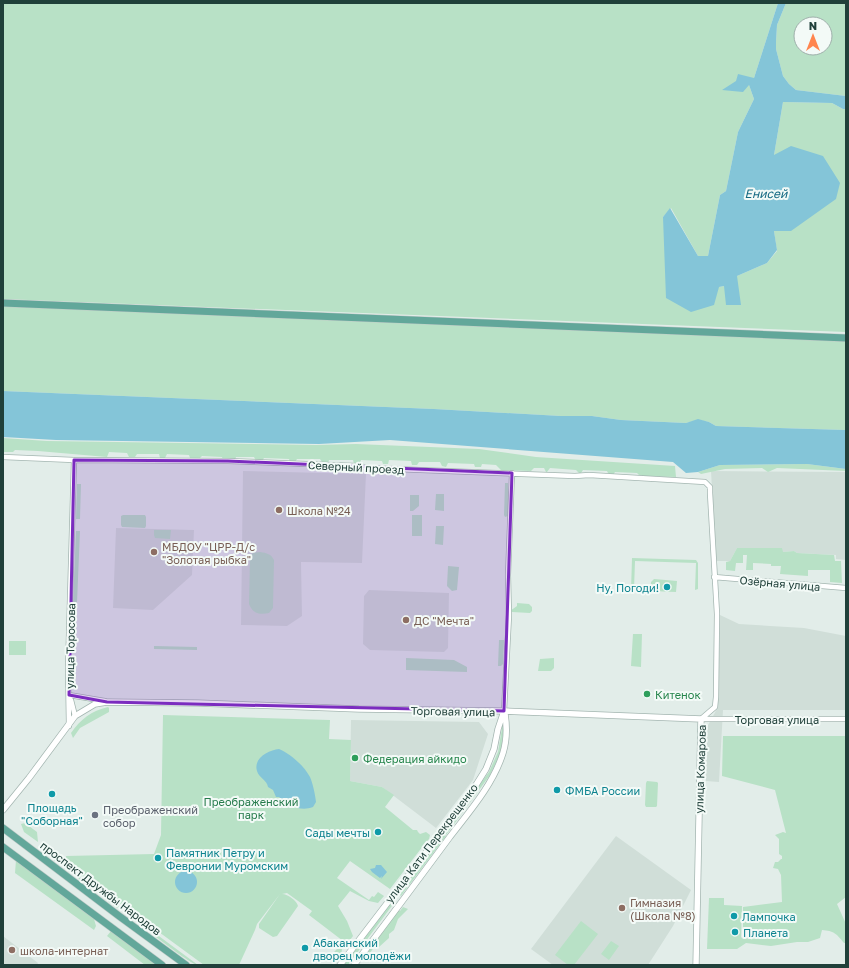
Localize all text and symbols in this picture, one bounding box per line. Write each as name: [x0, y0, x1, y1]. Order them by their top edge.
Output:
north arrow: [793, 16, 833, 56]
text: N: [809, 19, 817, 32]
water label: Енисей: [745, 186, 788, 201]
street label: Северный проезд: [308, 458, 405, 476]
place label: Школа №24: [287, 504, 351, 517]
marker: Школа №24: [274, 505, 284, 515]
place label: МБДОУ "ЦРР-Д/с "Золотая рыбка": [162, 540, 255, 566]
marker: МБДОУ "ЦРР-Д/с "Золотая рыбка": [149, 547, 159, 557]
street label: Озёрная улица: [739, 573, 821, 593]
place label: Ну, Погоди!: [596, 581, 659, 594]
marker: Ну, Погоди!: [662, 582, 672, 592]
street label: улица Торосова: [63, 603, 77, 689]
place label: ДС "Мечта": [414, 614, 474, 627]
marker: ДС "Мечта": [401, 615, 411, 625]
place label: Китенок: [655, 688, 701, 701]
marker: Китенок: [642, 689, 652, 699]
street label: Торговая улица: [411, 704, 495, 718]
street label: Торговая улица: [735, 713, 819, 726]
street label: улица Комарова: [692, 724, 708, 814]
place label: Федерация айкидо: [363, 752, 467, 765]
marker: Федерация айкидо: [350, 753, 360, 763]
street label: улица Кати Перекрещенко: [382, 781, 480, 905]
place label: ФМБА России: [565, 784, 640, 797]
marker: ФМБА России: [552, 785, 562, 795]
marker: Площадь "Соборная": [47, 789, 57, 799]
park label: Преображенский парк: [204, 795, 298, 821]
place label: Площадь "Соборная": [21, 801, 83, 827]
place label: Преображенский собор: [103, 803, 198, 829]
marker: Преображенский собор: [90, 810, 100, 820]
place label: Сады мечты: [305, 826, 370, 839]
marker: Сады мечты: [373, 827, 383, 837]
street label: проспект Дружбы Народов: [38, 838, 164, 938]
place label: Памятник Петру и Февронии Муромским: [166, 846, 288, 872]
marker: Памятник Петру и Февронии Муромским: [153, 853, 163, 863]
place label: Гимназия (Школа №8): [630, 896, 696, 922]
marker: Гимназия (Школа №8): [617, 903, 627, 913]
place label: Лампочка: [742, 910, 796, 923]
marker: Лампочка: [729, 911, 739, 921]
place label: Планета: [743, 926, 788, 939]
marker: Планета: [730, 927, 740, 937]
place label: Абаканский дворец молодёжи: [313, 936, 411, 962]
marker: Абаканский дворец молодёжи: [300, 943, 310, 953]
place label: школа-интернат: [20, 944, 109, 957]
marker: школа-интернат: [7, 945, 17, 955]

